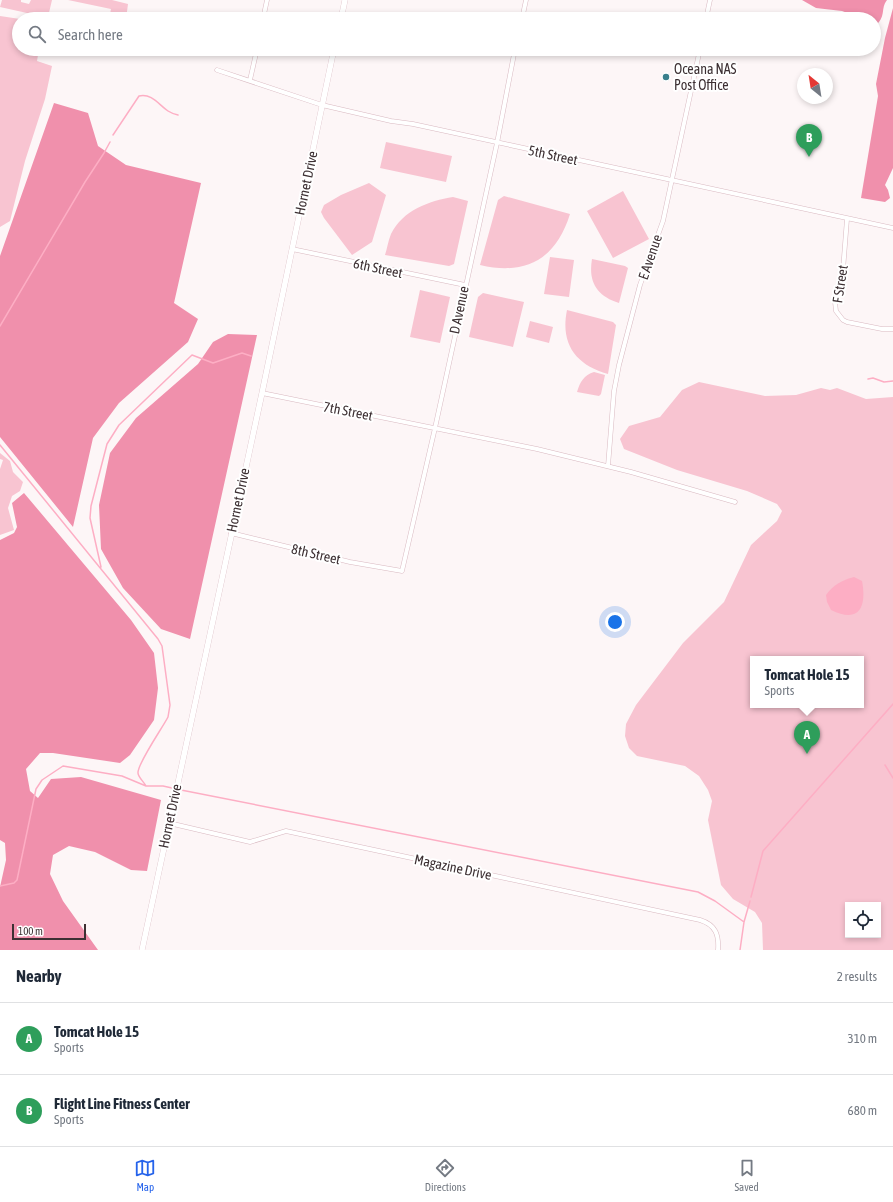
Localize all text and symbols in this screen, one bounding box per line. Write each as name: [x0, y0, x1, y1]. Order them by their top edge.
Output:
search box: [12, 12, 881, 56]
icon: search: [26, 23, 48, 45]
text: Search here: [58, 26, 123, 43]
place label: Oceana NAS Post Office: [674, 61, 737, 93]
north arrow: [797, 68, 833, 104]
marker: Oceana NAS Post Office: [661, 72, 671, 82]
pin: B: [796, 124, 822, 157]
street label: 5th Street: [527, 142, 579, 168]
street label: Hornet Drive: [291, 149, 321, 217]
street label: E Avenue: [635, 232, 665, 282]
street label: 6th Street: [352, 255, 404, 281]
street label: F Street: [829, 264, 851, 304]
street label: D Avenue: [446, 285, 472, 335]
street label: 7th Street: [322, 398, 374, 424]
street label: Hornet Drive: [223, 466, 253, 534]
street label: 8th Street: [290, 541, 342, 567]
your location: [605, 612, 625, 632]
popup: [750, 656, 864, 708]
text: Tomcat Hole 15: [765, 666, 850, 683]
text: Sports: [765, 683, 794, 698]
pin: A: [794, 721, 820, 754]
street label: Hornet Drive: [155, 782, 185, 850]
street label: Magazine Drive: [413, 851, 493, 883]
map controls: [845, 902, 881, 938]
button: locate: [845, 902, 881, 938]
scale bar: [12, 922, 86, 941]
text: 100 m: [18, 925, 43, 937]
text: Nearby: [16, 966, 62, 986]
text: 2 results: [837, 969, 877, 984]
text: Tomcat Hole 15: [54, 1023, 139, 1040]
text: A: [26, 1031, 32, 1046]
text: 310 m: [848, 1031, 877, 1046]
text: Sports: [54, 1040, 84, 1055]
text: Flight Line Fitness Center: [54, 1095, 190, 1112]
text: B: [26, 1103, 32, 1118]
text: 680 m: [848, 1103, 877, 1118]
text: Sports: [54, 1112, 84, 1127]
tab: Map: [134, 1157, 156, 1193]
tab: Directions: [425, 1157, 466, 1193]
tab: Saved: [734, 1157, 759, 1193]

